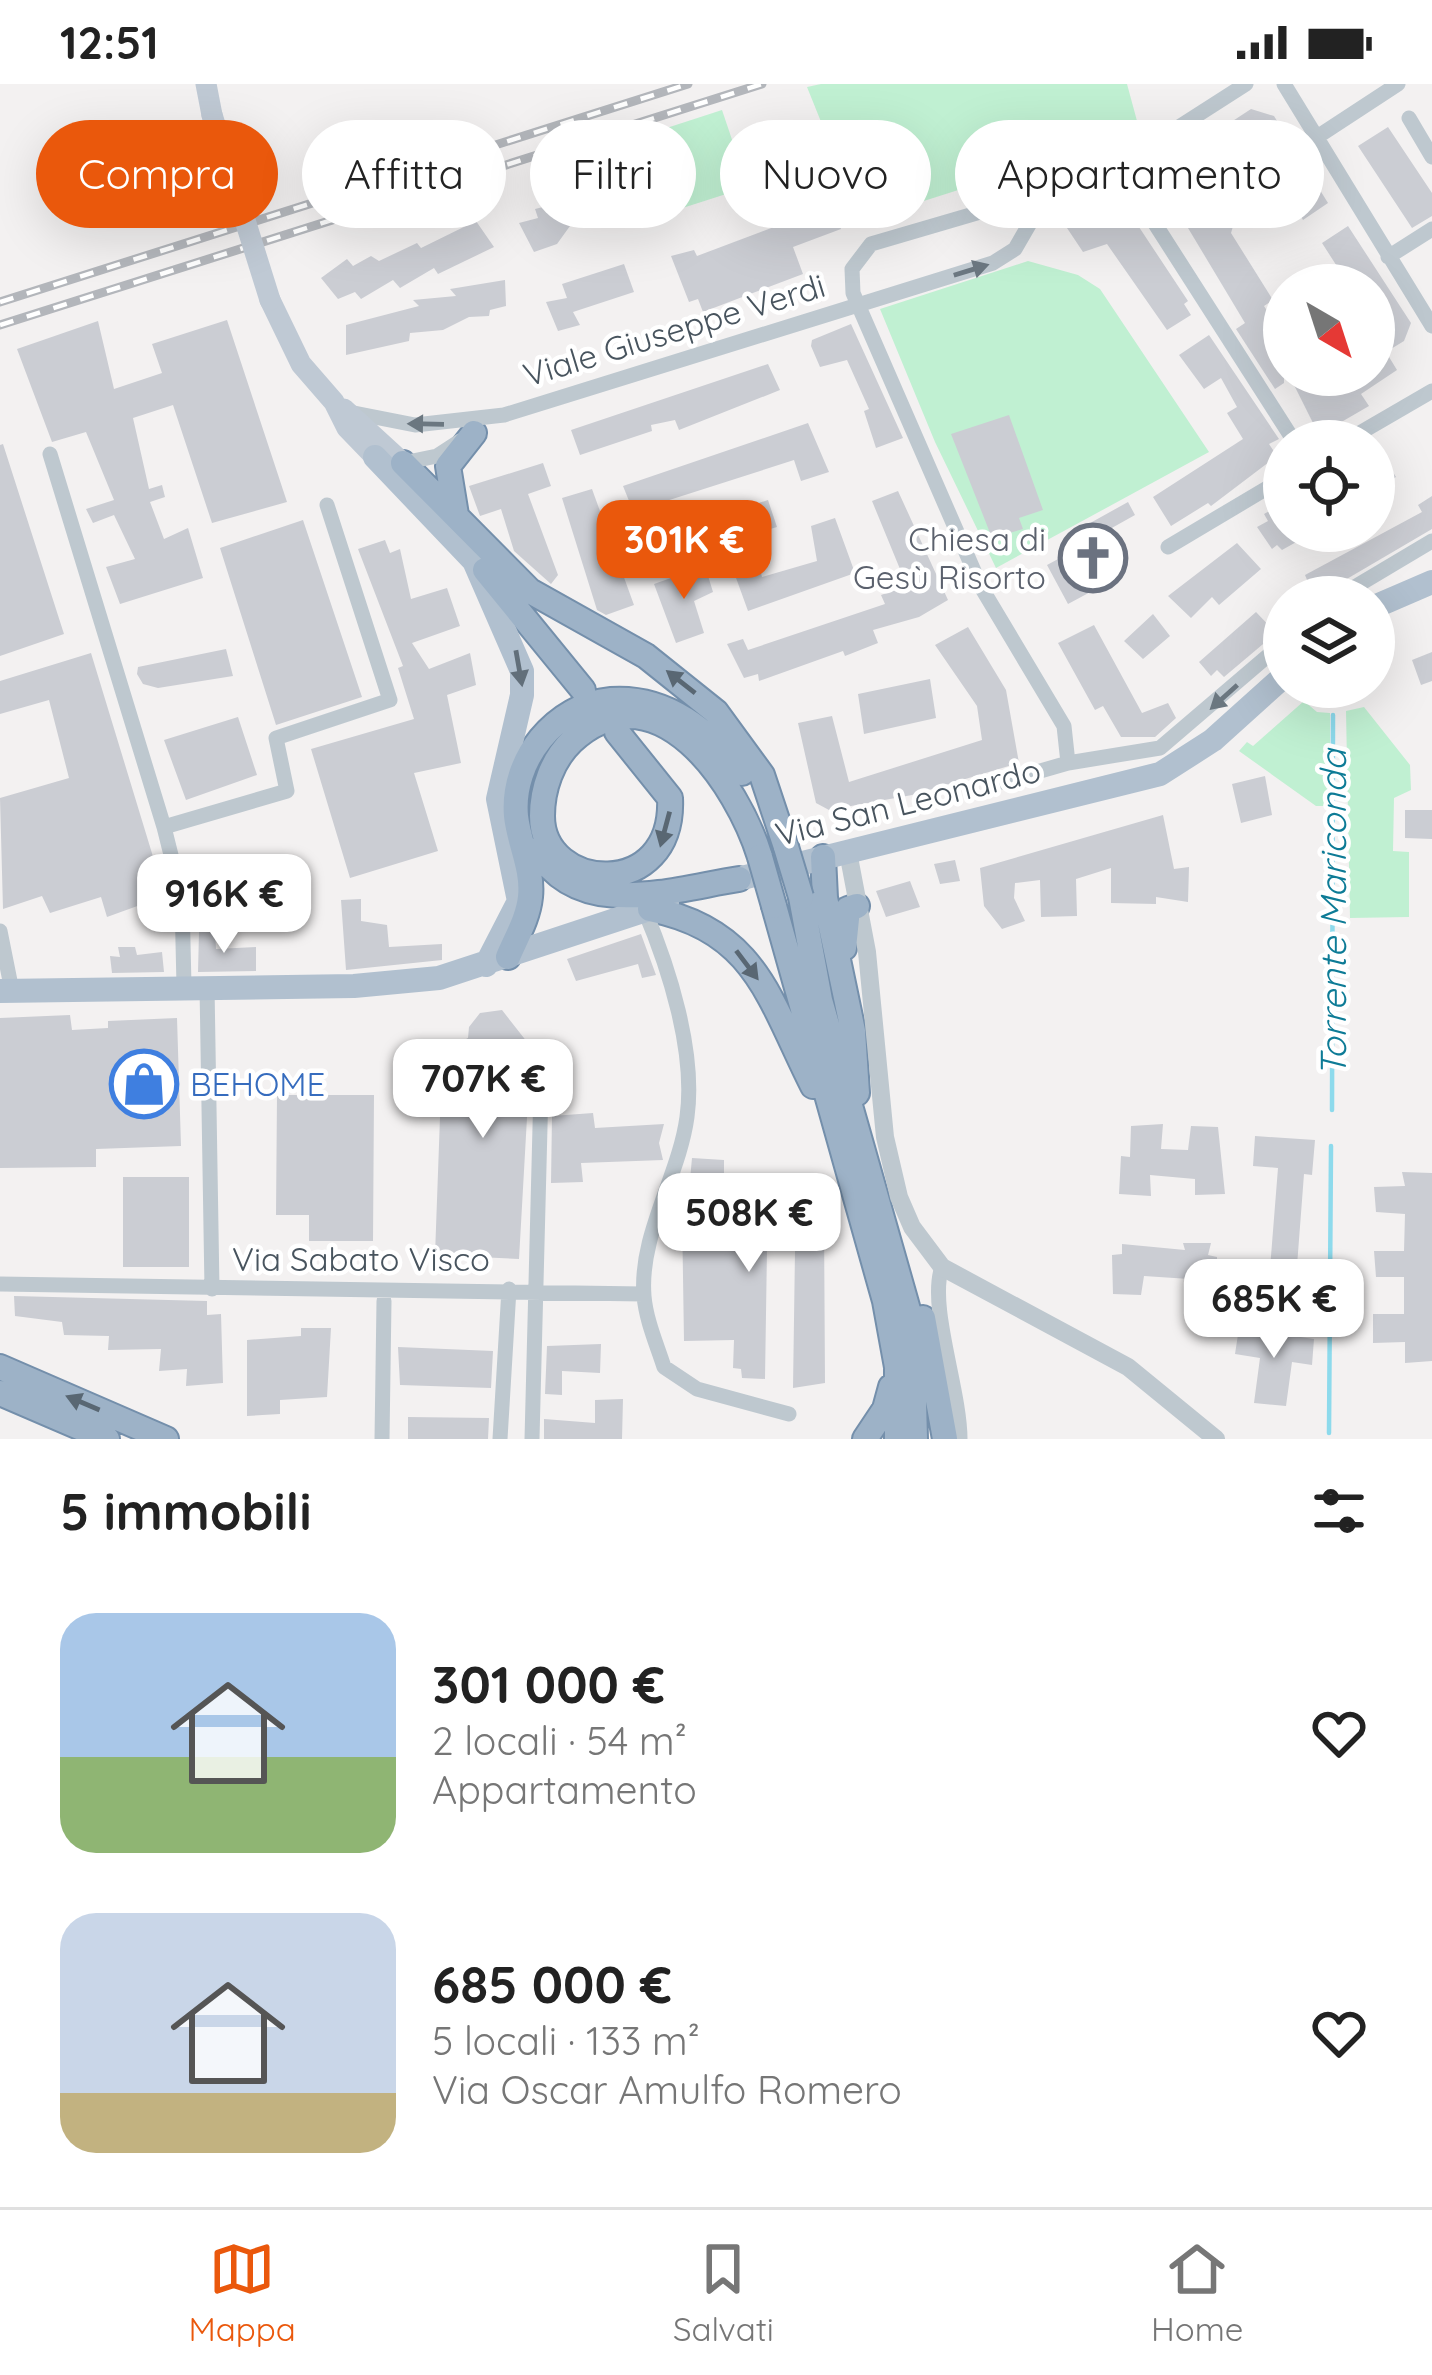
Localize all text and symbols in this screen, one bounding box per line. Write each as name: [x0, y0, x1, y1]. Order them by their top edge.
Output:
text: 12:51: [60, 14, 159, 70]
chip: Compra: [36, 120, 278, 228]
chip: Affitta: [302, 120, 506, 228]
chip: Filtri: [530, 120, 696, 228]
chip: Nuovo: [720, 120, 931, 228]
chip: Appartamento: [955, 120, 1324, 228]
one-way arrow: [953, 259, 990, 278]
street label: Viale Giuseppe Verdi: [518, 264, 830, 395]
north arrow: [1263, 264, 1395, 396]
map controls: [1263, 264, 1395, 708]
one-way arrow: [406, 414, 444, 433]
button: locate: [1263, 420, 1395, 552]
pin: 301K €: [586, 500, 782, 602]
text: 301K €: [624, 514, 744, 563]
place label: Chiesa di Gesù Risorto: [853, 518, 1046, 597]
church icon: Chiesa di Gesù Risorto: [1058, 523, 1128, 593]
button: layers: [1263, 576, 1395, 708]
one-way arrow: [510, 649, 528, 687]
one-way arrow: [665, 670, 696, 694]
one-way arrow: [1209, 683, 1238, 710]
water label: Torrente Mariconda: [1310, 747, 1355, 1077]
street label: Via San Leonardo: [771, 749, 1045, 854]
one-way arrow: [655, 811, 674, 848]
pin: 916K €: [126, 854, 322, 956]
text: 916K €: [164, 868, 284, 917]
one-way arrow: [734, 949, 759, 980]
pin: 707K €: [385, 1039, 581, 1141]
shop icon: BEHOME: [109, 1049, 179, 1119]
text: 707K €: [420, 1053, 546, 1102]
place label: BEHOME: [190, 1063, 325, 1104]
pin: 508K €: [651, 1173, 847, 1275]
text: 508K €: [685, 1187, 813, 1236]
street label: Via Sabato Visco: [232, 1238, 490, 1279]
pin: 685K €: [1176, 1259, 1372, 1361]
text: 685K €: [1211, 1273, 1337, 1322]
one-way arrow: [65, 1393, 101, 1412]
icon: filters: [1306, 1478, 1372, 1544]
text: 5 immobili: [60, 1479, 311, 1543]
text: 301 000 €: [432, 1652, 665, 1716]
icon: home: [156, 1661, 300, 1805]
icon: heart: [1306, 1700, 1372, 1766]
text: 2 locali · 54 m²: [432, 1716, 687, 1765]
text: Appartamento: [432, 1765, 697, 1814]
text: 685 000 €: [432, 1952, 672, 2016]
icon: home: [156, 1961, 300, 2105]
icon: heart: [1306, 2000, 1372, 2066]
text: 5 locali · 133 m²: [432, 2016, 700, 2065]
text: Via Oscar Amulfo Romero: [432, 2065, 902, 2114]
tab: Mappa: [189, 2236, 296, 2349]
tab: Salvati: [673, 2236, 774, 2349]
tab: Home: [1151, 2236, 1243, 2349]

